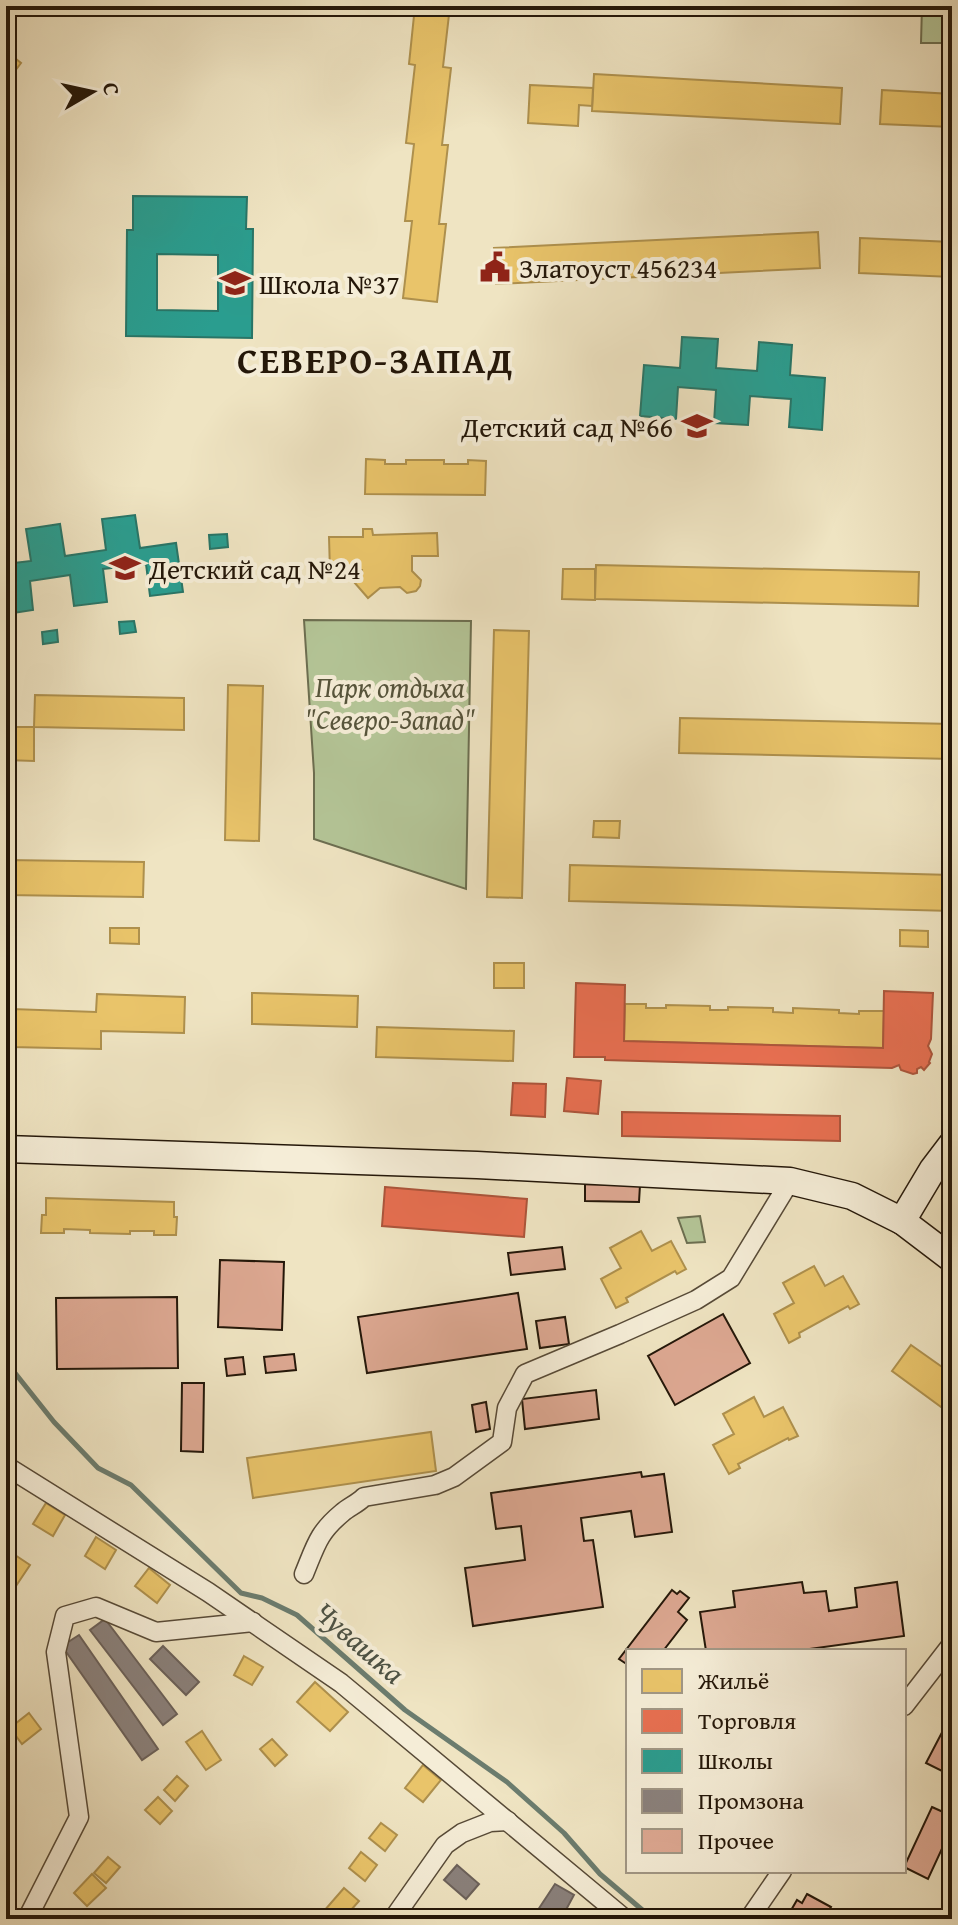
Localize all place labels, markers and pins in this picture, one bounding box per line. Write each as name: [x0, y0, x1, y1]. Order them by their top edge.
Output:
place label: Златоуст 456234: [519, 247, 717, 288]
public building icon: Златоуст 456234: [478, 250, 512, 284]
place label: Школа №37: [259, 263, 400, 304]
school or university icon: Школа №37: [218, 266, 252, 300]
place label: Детский сад №66: [460, 406, 673, 447]
school or university icon: Детский сад №66: [680, 409, 714, 443]
place label: Детский сад №24: [148, 548, 361, 589]
school or university icon: Детский сад №24: [108, 551, 142, 585]

